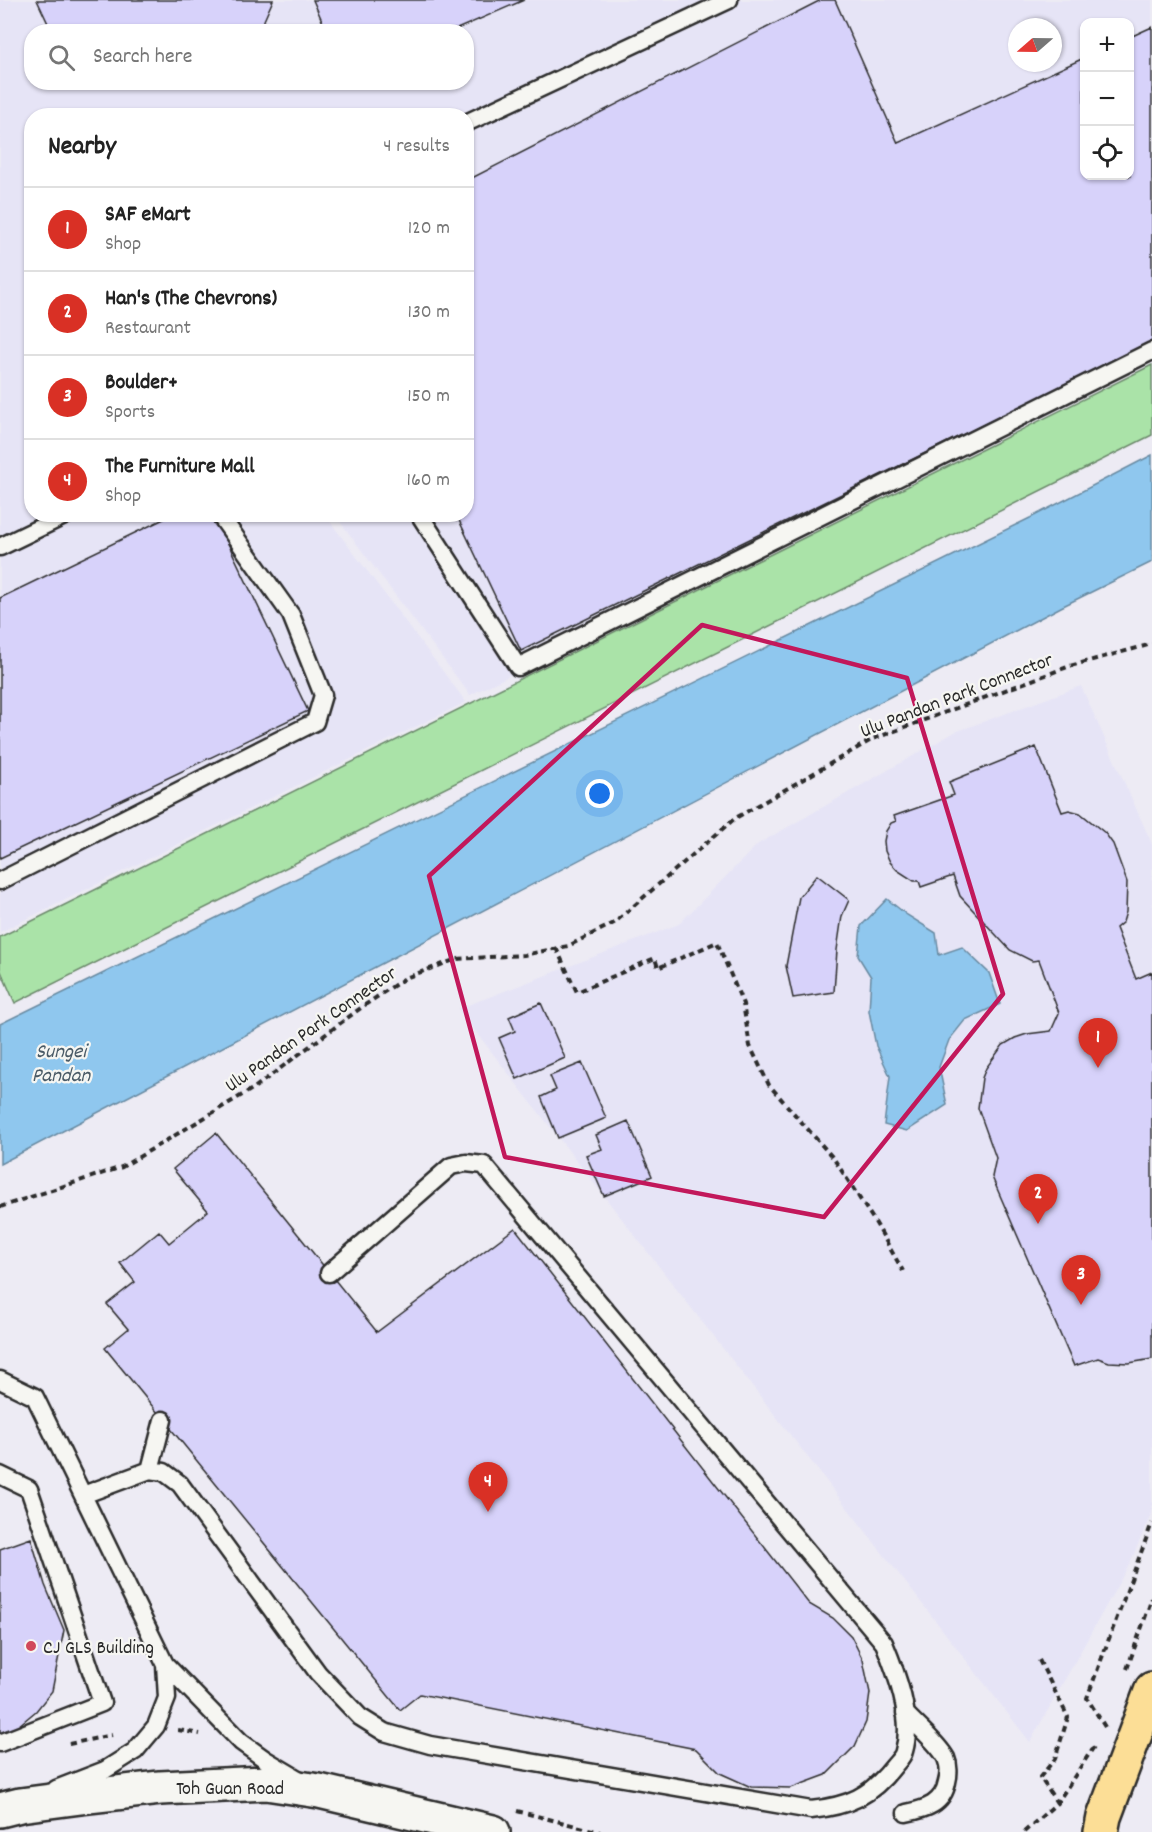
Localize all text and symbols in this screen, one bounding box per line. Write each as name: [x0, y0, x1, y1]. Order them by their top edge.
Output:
north arrow: [1008, 18, 1062, 72]
map controls: [1080, 18, 1134, 180]
button: +: [1080, 18, 1134, 72]
search box: [24, 24, 474, 90]
icon: search: [45, 41, 78, 74]
text: Search here: [93, 42, 192, 73]
button: −: [1080, 72, 1134, 126]
button: locate: [1080, 126, 1134, 180]
text: Nearby: [48, 129, 116, 166]
text: 4 results: [383, 133, 450, 161]
text: SAF eMart: [105, 200, 191, 231]
text: 1: [65, 215, 70, 243]
text: 120 m: [408, 215, 450, 243]
text: Shop: [105, 231, 141, 259]
text: Han's (The Chevrons): [105, 284, 277, 315]
text: 2: [63, 299, 72, 327]
text: 130 m: [408, 299, 450, 327]
text: Restaurant: [105, 315, 191, 343]
text: Boulder+: [105, 368, 178, 399]
text: 3: [63, 383, 72, 411]
text: 150 m: [407, 383, 450, 411]
text: Sports: [105, 399, 155, 427]
text: The Furniture Mall: [105, 452, 254, 483]
text: 4: [63, 467, 72, 495]
text: 160 m: [407, 467, 450, 495]
text: Shop: [105, 483, 141, 511]
street label: Ulu Pandan Park Connector: [857, 647, 1058, 746]
your location: [585, 779, 614, 808]
street label: Ulu Pandan Park Connector: [220, 960, 404, 1101]
pin: 1: [1078, 1018, 1118, 1068]
water label: Sungei Pandan: [32, 1038, 92, 1092]
pin: 2: [1018, 1174, 1058, 1224]
pin: 3: [1062, 1256, 1100, 1305]
pin: 4: [468, 1462, 508, 1512]
place label: CJ GLS Building: [43, 1635, 154, 1663]
marker: CJ GLS Building: [24, 1639, 38, 1653]
street label: Toh Guan Road: [176, 1776, 284, 1804]

